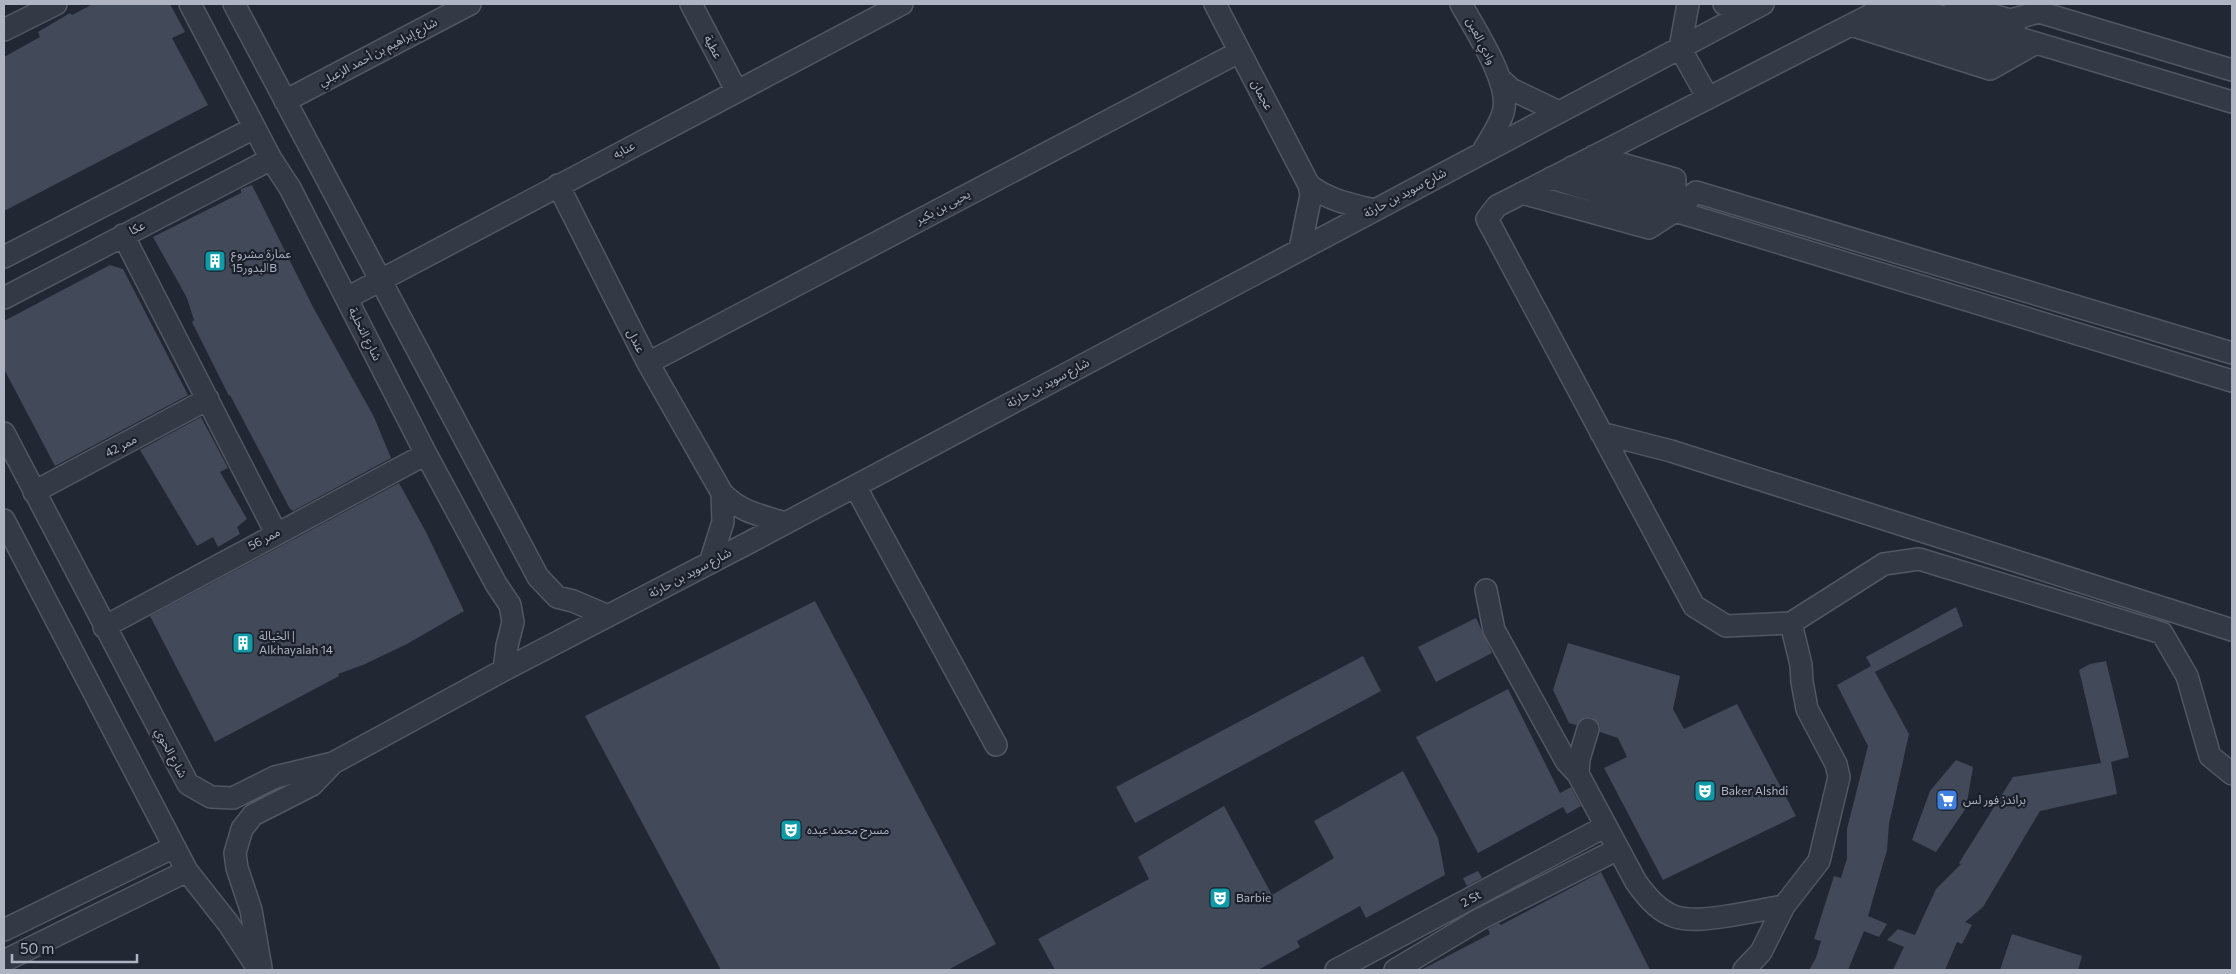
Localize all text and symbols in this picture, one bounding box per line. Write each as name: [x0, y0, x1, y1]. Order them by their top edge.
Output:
street label: شارع إبراهيم بن أحمد الزعبلي: [316, 14, 441, 92]
street label: وادي العين: [1461, 15, 1500, 68]
street label: عطية: [701, 32, 726, 61]
street label: عجمان: [1248, 77, 1277, 113]
street label: عنابه: [610, 138, 637, 162]
street label: شارع سويد بن حارثة: [1361, 164, 1450, 222]
street label: يحيى بن بكير: [912, 186, 973, 228]
street label: عكا: [126, 217, 147, 237]
place label: عمارة مشروع البدور15B: [231, 246, 291, 275]
building icon: عمارة مشروع البدور15B: [203, 249, 227, 273]
street label: شارع التحلية: [344, 305, 385, 364]
street label: عندل: [625, 326, 649, 355]
street label: شارع سويد بن حارثة: [1004, 354, 1093, 412]
street label: ممر 42: [102, 431, 139, 460]
street label: ممر 56: [245, 524, 283, 553]
street label: شارع سويد بن حارثة: [646, 544, 735, 602]
place label: الخيالة | Alkhayalah 14: [259, 628, 333, 656]
building icon: الخيالة | Alkhayalah 14: [231, 631, 255, 655]
street label: شارع الحوي: [150, 725, 191, 781]
theatre icon: Baker Alshdi: [1693, 779, 1717, 803]
place label: Baker Alshdi: [1721, 783, 1788, 797]
supermarket icon: براندز فور لس: [1935, 788, 1959, 812]
place label: براندز فور لس: [1963, 792, 2026, 807]
theatre icon: مسرح محمد عبده: [779, 818, 803, 842]
place label: مسرح محمد عبده: [807, 822, 889, 839]
theatre icon: Barbie: [1208, 886, 1232, 910]
street label: 2 St: [1458, 887, 1483, 909]
place label: Barbie: [1236, 890, 1271, 904]
scale bar: [12, 932, 138, 964]
text: 50 m: [20, 939, 54, 957]

